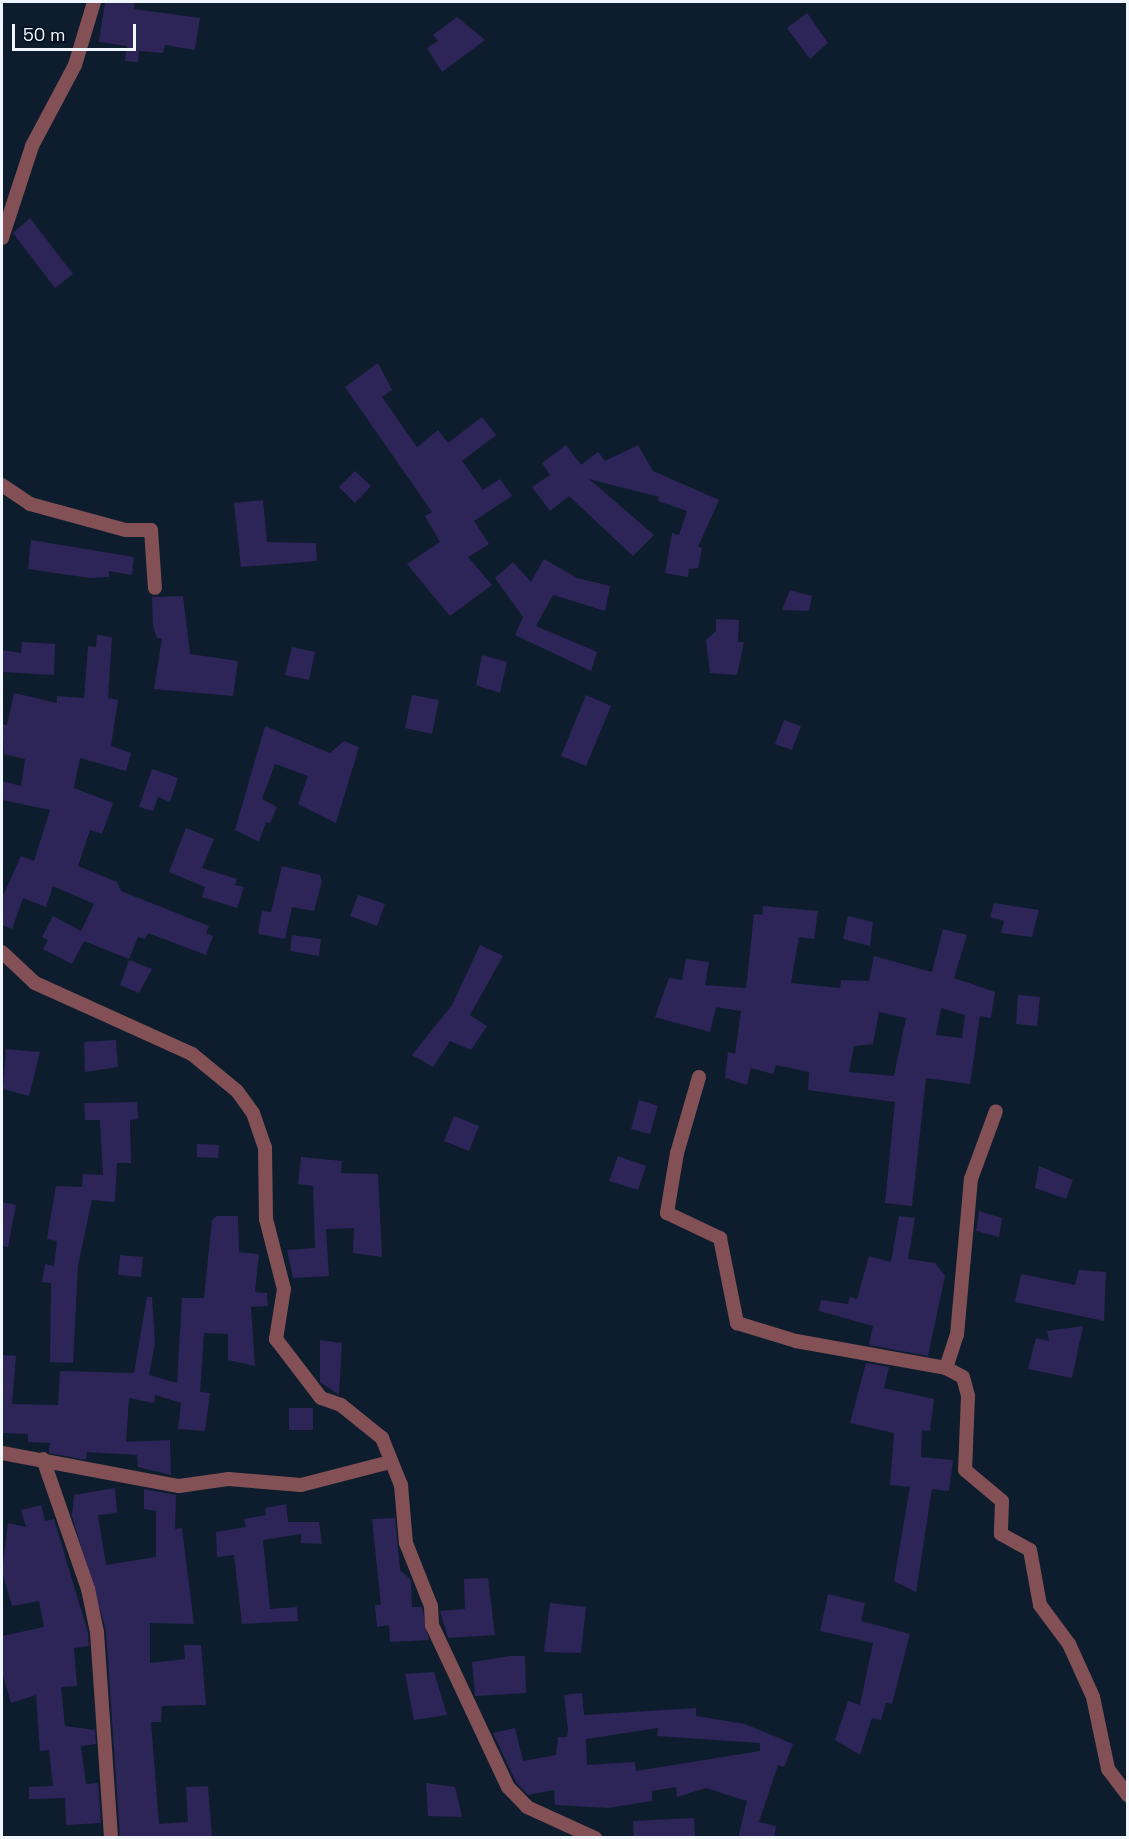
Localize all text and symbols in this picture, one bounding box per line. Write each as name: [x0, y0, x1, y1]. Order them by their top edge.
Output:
scale bar: [15, 12, 140, 50]
text: 50 m: [23, 23, 65, 46]

